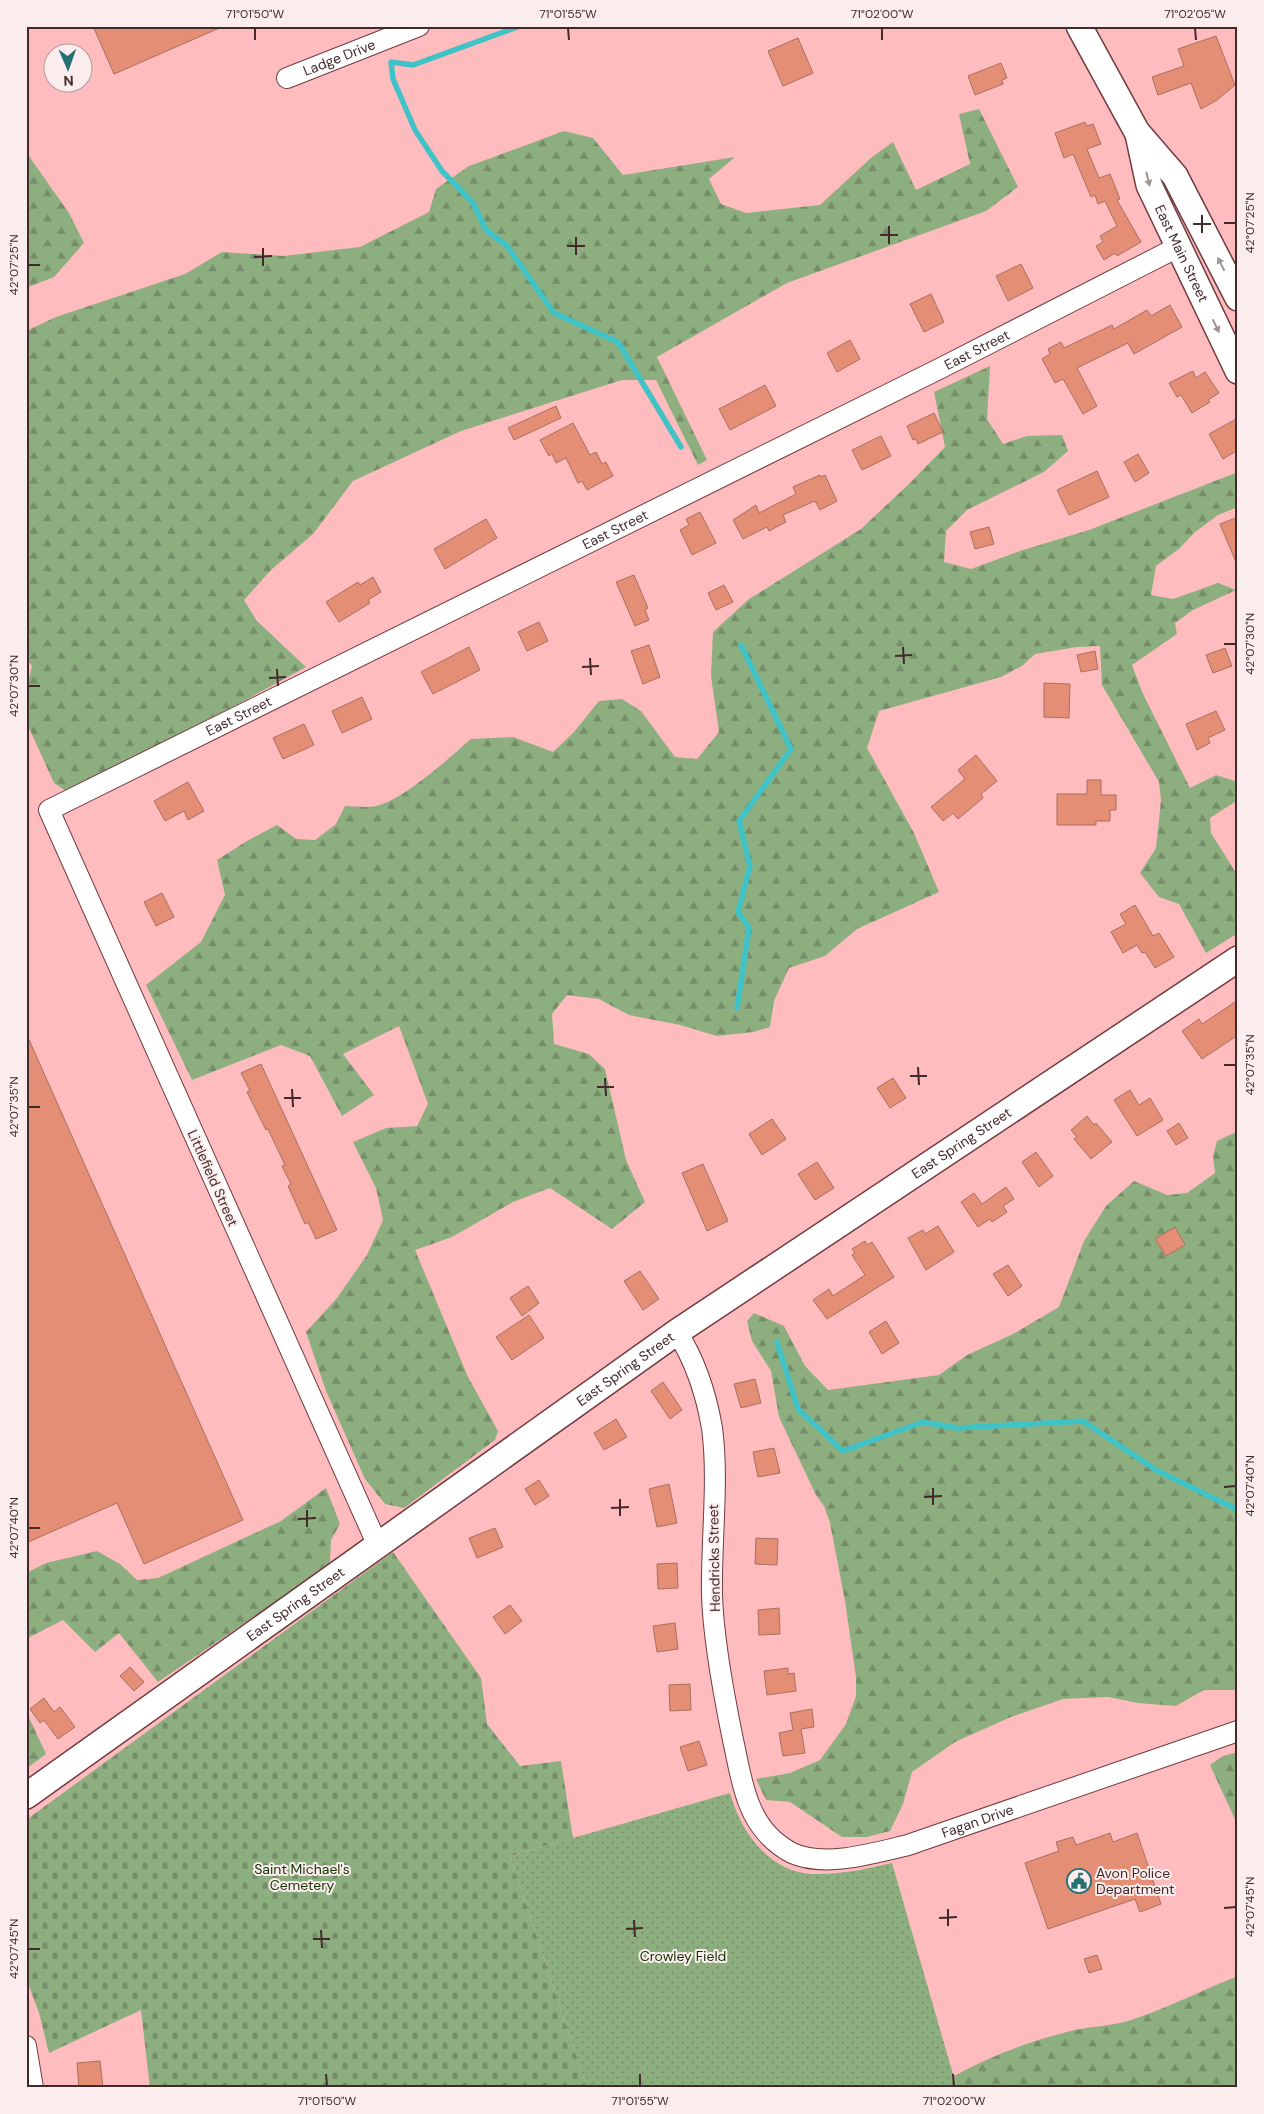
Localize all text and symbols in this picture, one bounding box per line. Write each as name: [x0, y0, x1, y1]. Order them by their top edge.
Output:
text: 71°01'50"W: [226, 6, 285, 22]
text: 71°01'55"W: [539, 6, 597, 22]
text: 71°02'00"W: [851, 6, 914, 22]
text: 71°02'05"W: [1164, 6, 1226, 22]
street label: Ladge Drive: [300, 35, 378, 80]
north arrow: [42, 42, 92, 92]
text: N: [63, 72, 74, 90]
one-way arrow: [1144, 172, 1152, 187]
text: 42°07'25"N: [1242, 193, 1258, 253]
street label: East Main Street: [1151, 202, 1213, 305]
text: 42°07'25"N: [6, 235, 22, 295]
one-way arrow: [1217, 256, 1225, 271]
one-way arrow: [1213, 319, 1221, 333]
street label: East Street: [941, 325, 1013, 374]
street label: East Street: [579, 506, 651, 553]
text: 42°07'30"N: [1242, 613, 1258, 675]
text: 42°07'30"N: [6, 655, 22, 717]
street label: East Street: [203, 692, 275, 740]
text: 42°07'35"N: [1242, 1034, 1258, 1096]
text: 42°07'35"N: [6, 1076, 22, 1138]
street label: East Spring Street: [908, 1103, 1015, 1183]
street label: Littlefield Street: [184, 1127, 242, 1229]
street label: East Spring Street: [573, 1328, 678, 1410]
text: 42°07'40"N: [1242, 1455, 1258, 1517]
text: 42°07'40"N: [6, 1497, 22, 1559]
street label: Hendricks Street: [704, 1504, 724, 1612]
street label: East Spring Street: [243, 1563, 348, 1645]
street label: Fagan Drive: [939, 1800, 1016, 1842]
park label: Saint Michael's Cemetery: [254, 1860, 350, 1894]
place label: Avon Police Department: [1096, 1864, 1175, 1898]
public building icon: Avon Police Department: [1066, 1868, 1092, 1894]
text: 42°07'45"N: [1242, 1877, 1258, 1937]
text: 42°07'45"N: [6, 1919, 22, 1979]
park label: Crowley Field: [640, 1947, 726, 1965]
text: 71°01'50"W: [298, 2093, 357, 2109]
text: 71°01'55"W: [611, 2093, 669, 2109]
text: 71°02'00"W: [923, 2093, 986, 2109]

